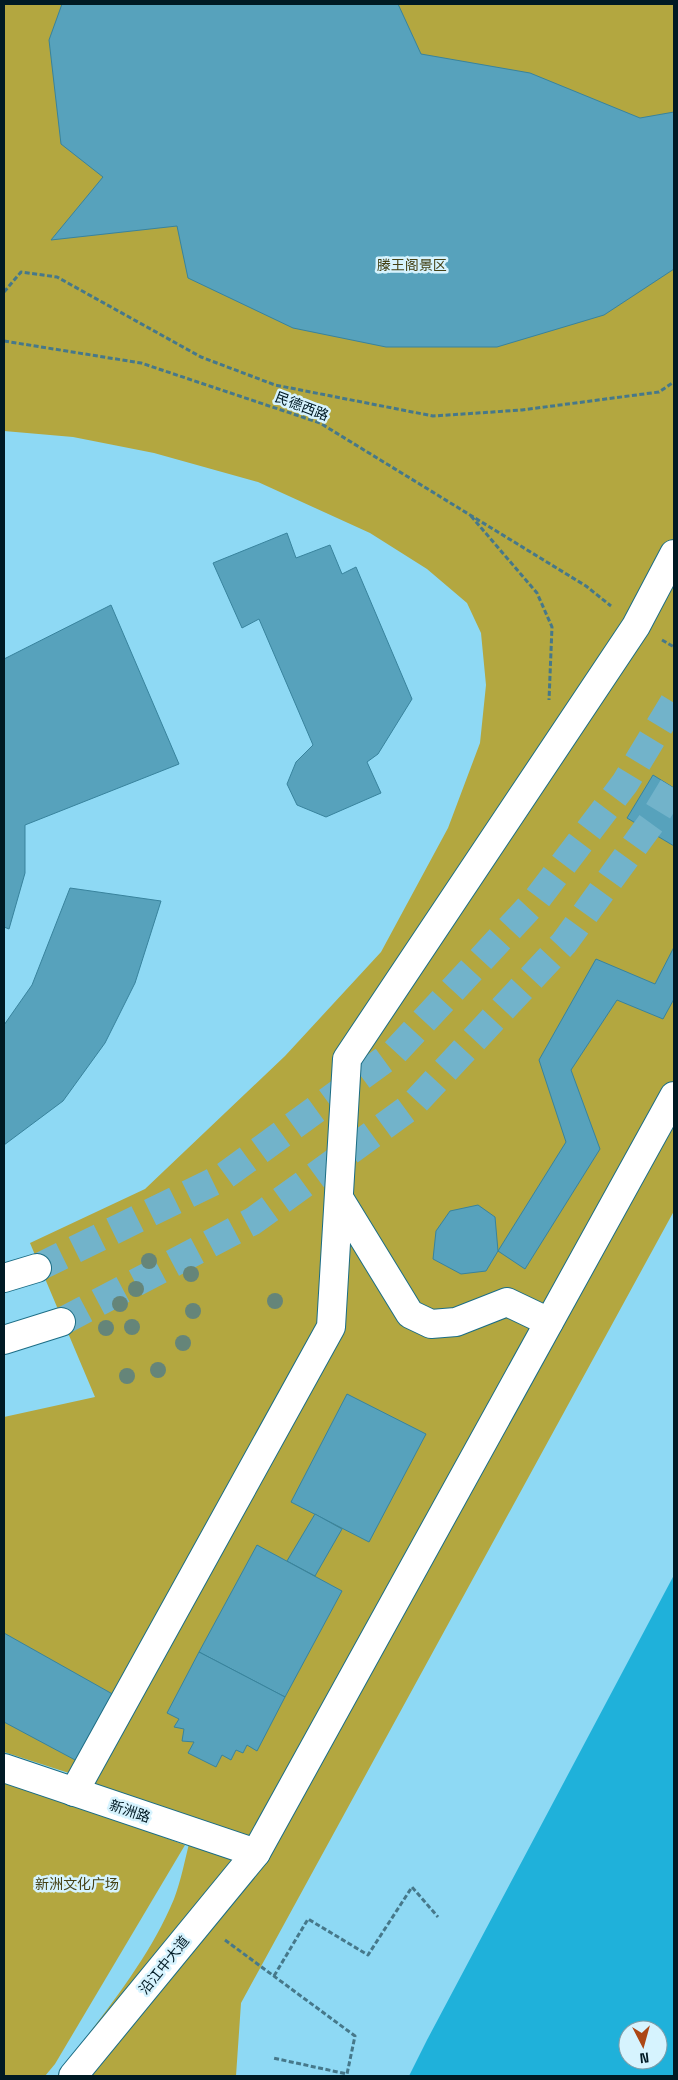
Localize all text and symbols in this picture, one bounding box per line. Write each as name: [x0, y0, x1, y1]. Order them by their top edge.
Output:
park label: 滕王阁景区: [377, 256, 447, 274]
street label: 民德西路: [273, 388, 331, 424]
street label: 新洲路: [107, 1796, 153, 1826]
park label: 新洲文化广场: [35, 1875, 119, 1893]
street label: 沿江中大道: [135, 1932, 193, 1998]
north arrow: [618, 2020, 668, 2070]
text: N: [639, 2048, 650, 2067]

